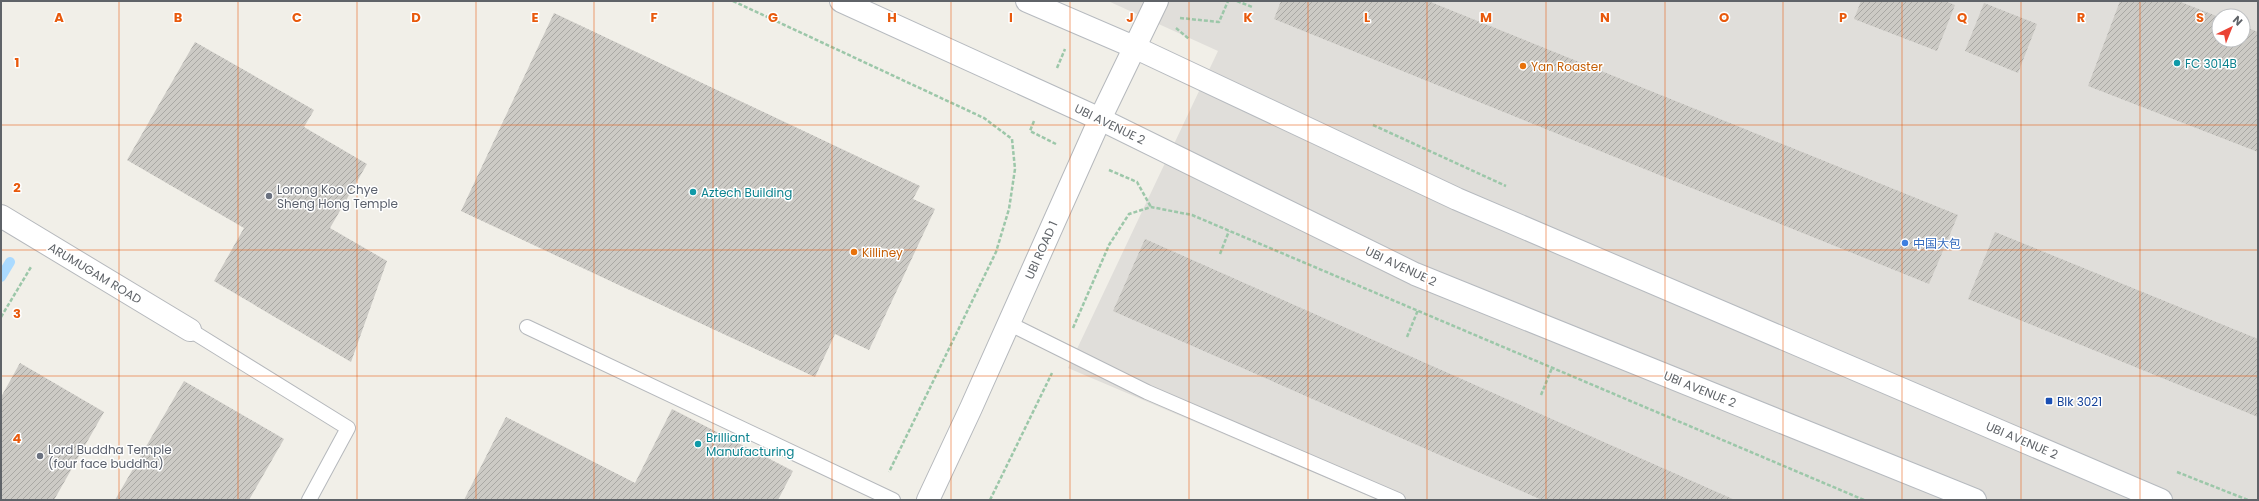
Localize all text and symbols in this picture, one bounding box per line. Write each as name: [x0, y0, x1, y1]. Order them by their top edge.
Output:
text: A: [54, 8, 64, 27]
text: B: [174, 8, 183, 27]
text: C: [292, 8, 302, 27]
text: D: [411, 8, 421, 27]
text: E: [531, 8, 539, 27]
text: F: [650, 8, 658, 27]
text: G: [768, 8, 778, 27]
text: H: [887, 8, 897, 27]
text: I: [1009, 8, 1013, 27]
text: J: [1126, 8, 1134, 27]
text: K: [1243, 8, 1253, 27]
text: L: [1364, 8, 1370, 27]
text: M: [1480, 8, 1492, 27]
text: N: [1600, 8, 1610, 27]
text: O: [1719, 8, 1729, 27]
text: P: [1839, 8, 1847, 27]
text: Q: [1957, 8, 1967, 27]
text: R: [2077, 8, 2085, 27]
text: S: [2196, 8, 2204, 27]
north arrow: [2211, 8, 2251, 48]
text: N: [2229, 12, 2246, 29]
text: 1: [15, 53, 19, 72]
place label: FC 3014B: [2185, 55, 2237, 72]
place label: Yan Roaster: [1531, 58, 1603, 75]
marker: FC 3014B: [2172, 58, 2182, 68]
marker: Yan Roaster: [1518, 61, 1528, 71]
street label: UBI AVENUE 2: [1072, 100, 1148, 149]
text: 2: [13, 178, 21, 197]
place label: Lorong Koo Chye Sheng Hong Temple: [277, 181, 398, 212]
place label: Aztech Building: [701, 184, 792, 201]
marker: Aztech Building: [688, 187, 698, 197]
marker: Lorong Koo Chye Sheng Hong Temple: [264, 191, 274, 201]
street label: UBI ROAD 1: [1021, 218, 1061, 282]
place label: 中国大包: [1913, 235, 1961, 252]
street label: ARUMUGAM ROAD: [45, 238, 145, 308]
marker: 中国大包: [1900, 238, 1910, 248]
street label: UBI AVENUE 2: [1363, 242, 1439, 290]
place label: Killiney: [862, 244, 903, 261]
marker: Killiney: [849, 247, 859, 257]
text: 3: [13, 304, 21, 323]
street label: UBI AVENUE 2: [1661, 367, 1739, 411]
place label: Blk 3021: [2057, 393, 2102, 410]
marker: Blk 3021: [2044, 396, 2054, 406]
street label: UBI AVENUE 2: [1983, 417, 2061, 463]
text: 4: [13, 429, 22, 448]
place label: Brilliant Manufacturing: [706, 429, 794, 460]
marker: Brilliant Manufacturing: [693, 439, 703, 449]
place label: Lord Buddha Temple (four face buddha): [48, 441, 172, 472]
marker: Lord Buddha Temple (four face buddha): [35, 451, 45, 461]

